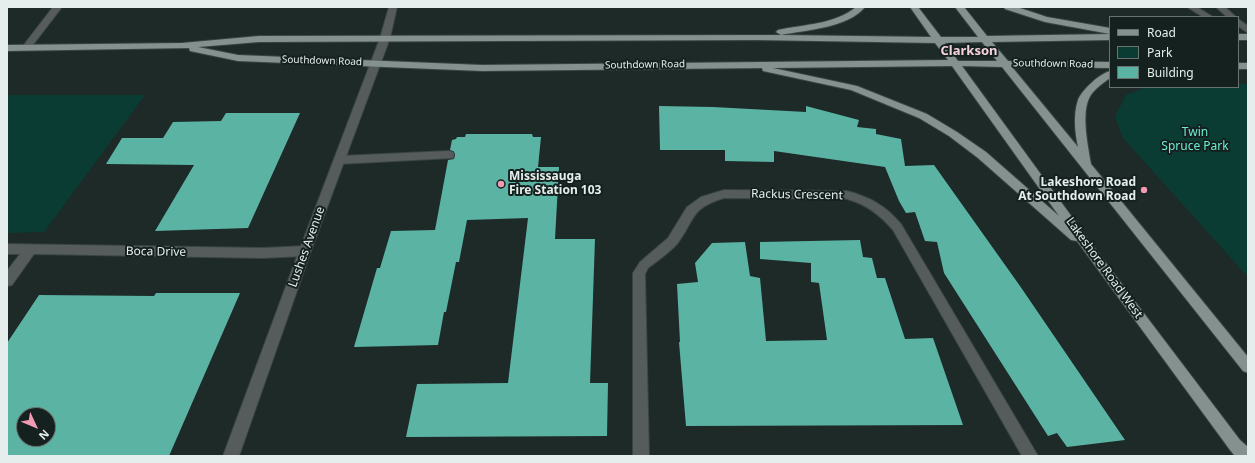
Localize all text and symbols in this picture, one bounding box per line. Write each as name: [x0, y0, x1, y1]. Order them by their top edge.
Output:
legend: [1109, 16, 1239, 88]
text: Road: [1147, 24, 1176, 41]
district label: Clarkson: [941, 43, 997, 59]
text: Park: [1147, 44, 1172, 61]
street label: Southdown Road: [282, 54, 362, 68]
street label: Southdown Road: [1013, 57, 1093, 71]
street label: Southdown Road: [605, 58, 685, 72]
text: Building: [1147, 64, 1194, 81]
park label: Twin Spruce Park: [1161, 126, 1229, 154]
place label: Mississauga Fire Station 103: [509, 170, 601, 198]
place label: Lakeshore Road At Southdown Road: [1018, 176, 1136, 204]
marker: Mississauga Fire Station 103: [496, 179, 506, 189]
marker: Lakeshore Road At Southdown Road: [1139, 185, 1149, 195]
street label: Rackus Crescent: [751, 187, 843, 203]
street label: Lushes Avenue: [286, 205, 328, 289]
street label: Lakeshore Road West: [1063, 215, 1145, 321]
street label: Boca Drive: [126, 244, 186, 260]
north arrow: [16, 407, 56, 447]
text: N: [36, 427, 53, 443]

